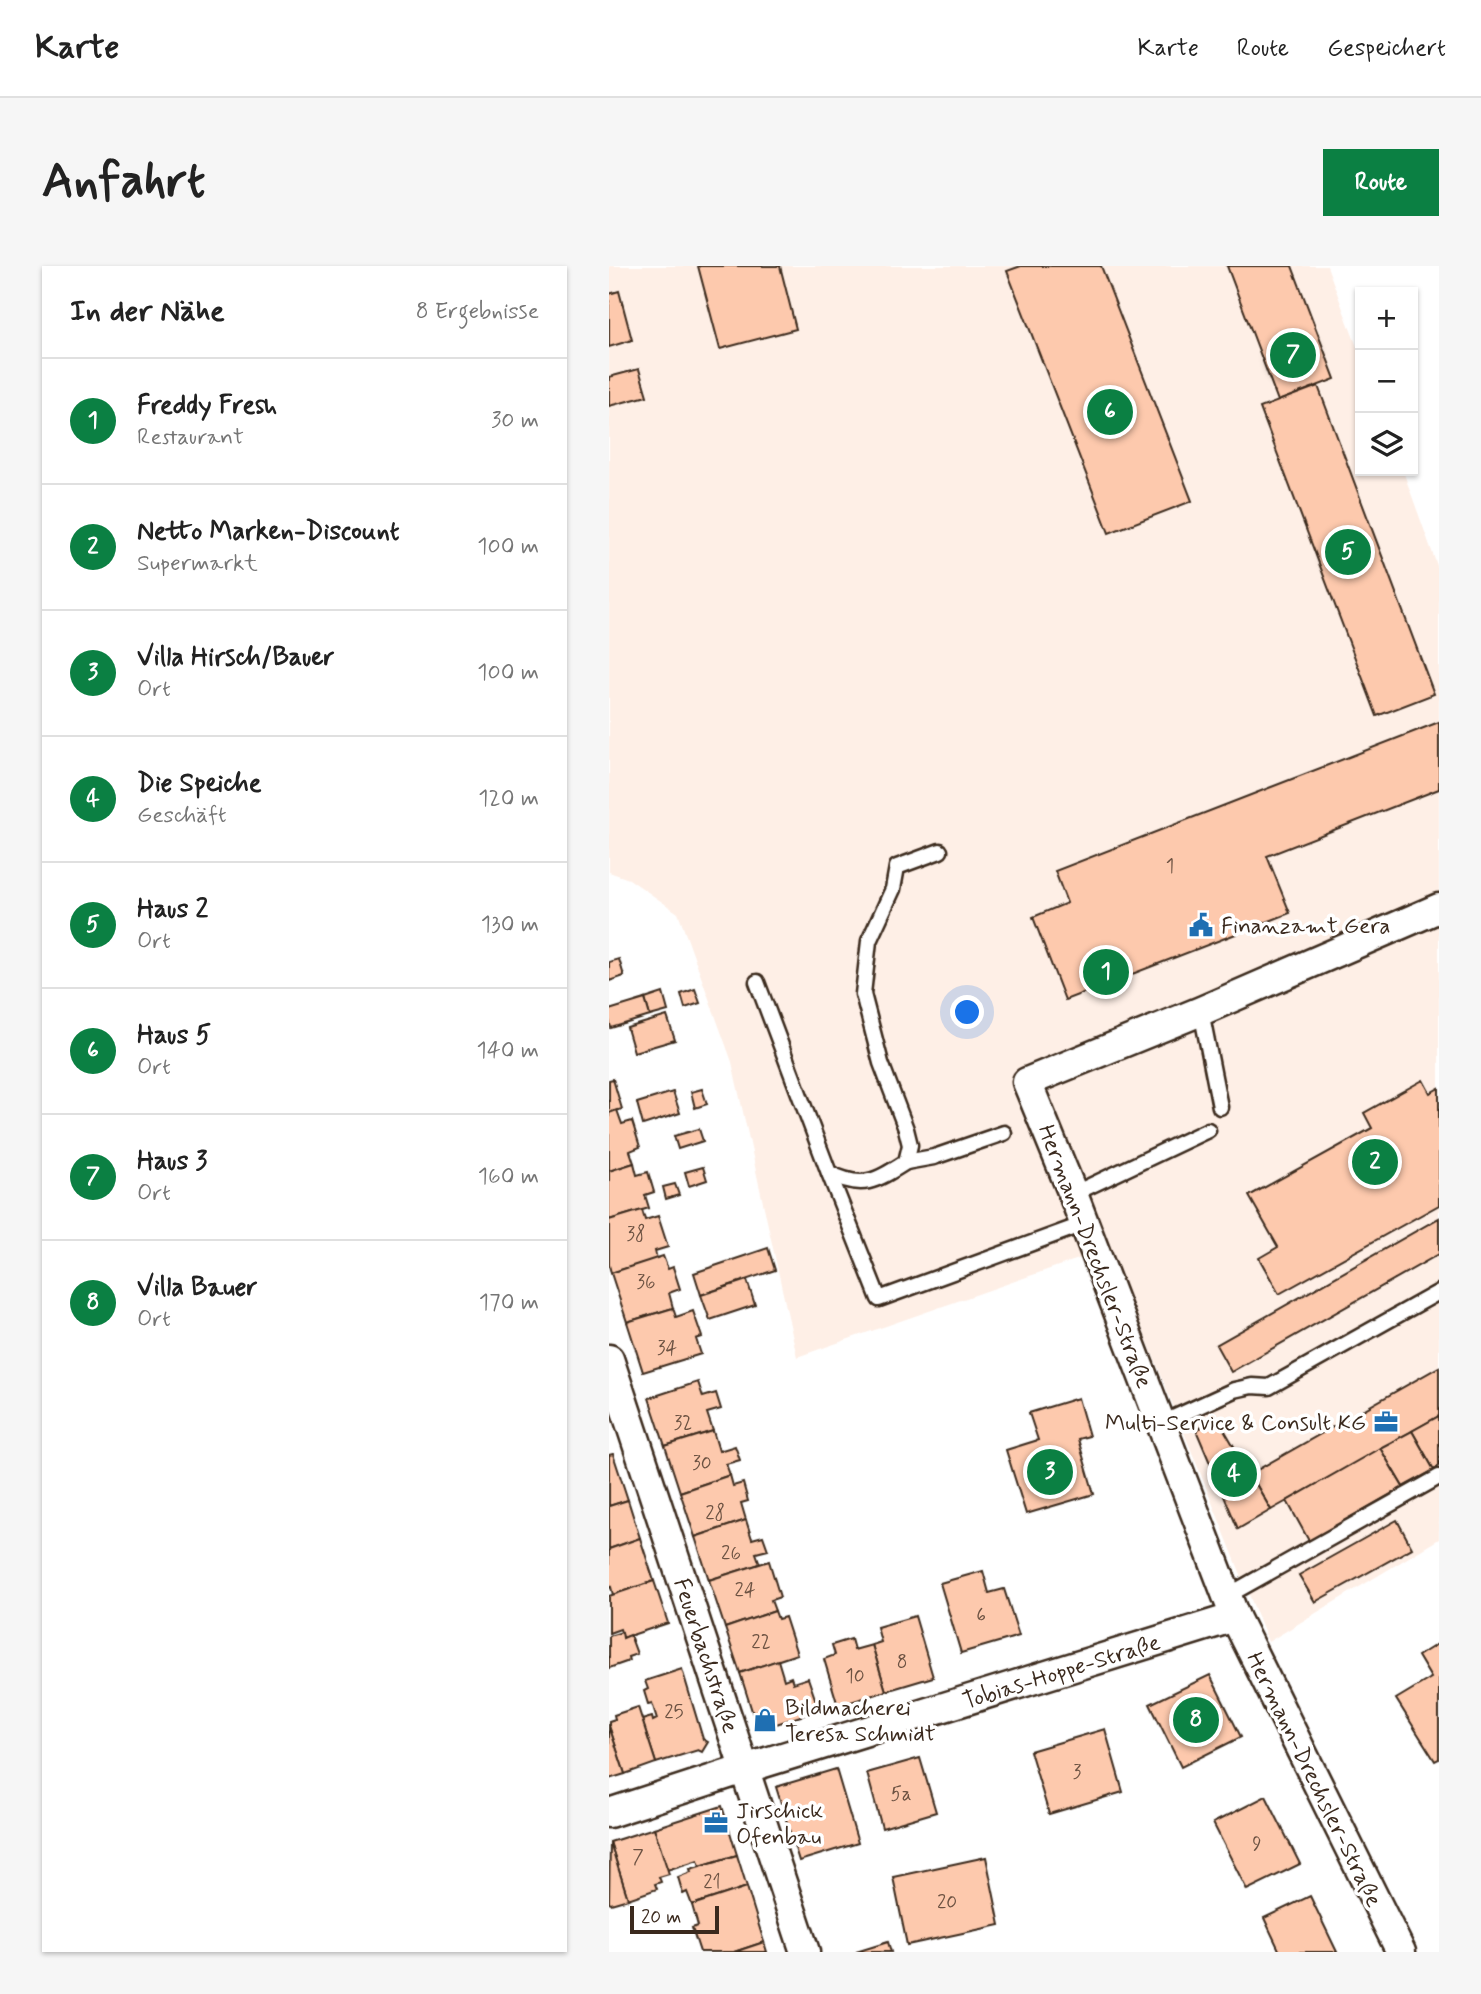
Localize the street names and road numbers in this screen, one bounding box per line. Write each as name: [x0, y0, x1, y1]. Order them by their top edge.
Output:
street label: Hermann-Drechsler-Straße: [1030, 1121, 1158, 1393]
street label: Feuerbachstraße: [665, 1575, 745, 1737]
street label: Tobias-Hoppe-Straße: [959, 1628, 1164, 1717]
street label: Hermann-Drechsler-Straße: [1238, 1647, 1388, 1912]

